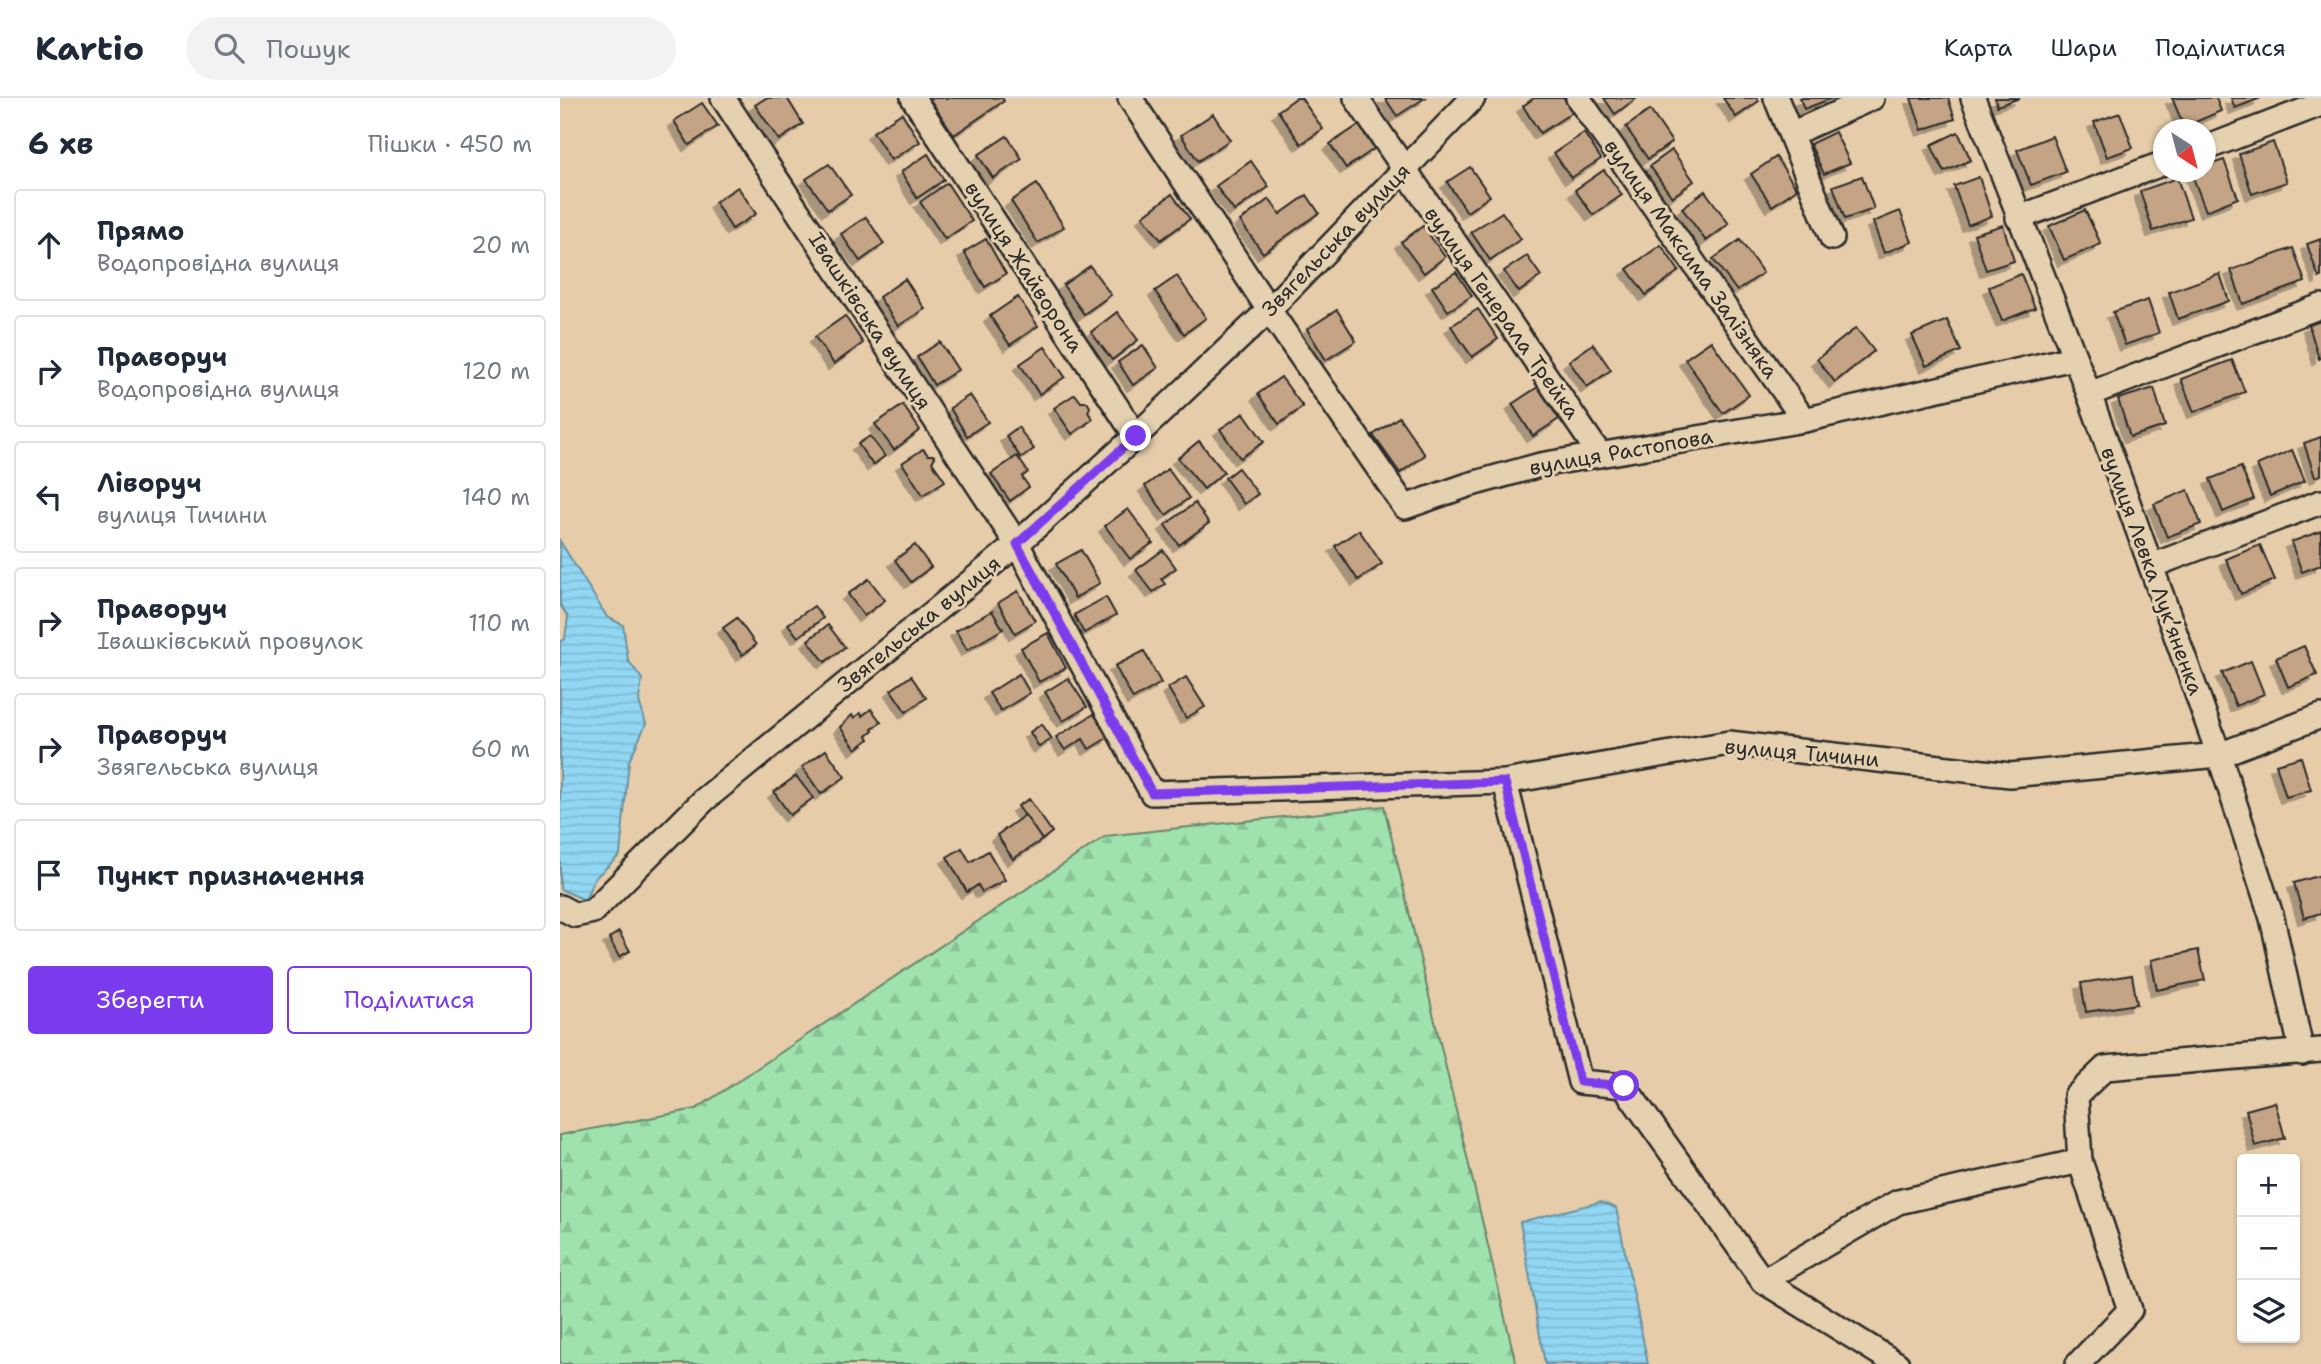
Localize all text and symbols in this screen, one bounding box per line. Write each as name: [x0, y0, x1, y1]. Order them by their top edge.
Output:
search box: [186, 17, 676, 80]
text: Kartio: [35, 26, 144, 71]
icon: search: [210, 29, 248, 67]
text: Пошук: [266, 31, 351, 66]
text: Карта: [1944, 32, 2012, 64]
text: Шари: [2050, 32, 2117, 64]
text: Поділитися: [2155, 32, 2286, 64]
north arrow: [2153, 119, 2216, 182]
text: 6 хв: [28, 123, 93, 164]
text: Пішки · 450 m: [368, 129, 532, 159]
street label: вулиця Максима Залізняка: [1597, 134, 1785, 384]
street label: Звягельська вулиця: [1256, 157, 1416, 323]
street label: вулиця Жайворона: [958, 176, 1090, 358]
street label: вулиця Генерала Трейка: [1418, 201, 1586, 425]
text: Прямо: [97, 213, 185, 248]
icon: ahead: [30, 226, 68, 264]
street label: Івашківська вулиця: [802, 227, 938, 415]
text: 20 m: [471, 230, 530, 260]
text: Водопровідна вулиця: [97, 248, 340, 278]
text: Праворуч: [97, 339, 227, 374]
icon: right: [30, 352, 68, 390]
text: 120 m: [462, 356, 530, 386]
text: Водопровідна вулиця: [97, 374, 340, 404]
route end: [1120, 420, 1151, 451]
street label: вулиця Растопова: [1527, 422, 1715, 482]
street label: вулиця Левка Лукʼяненка: [2094, 443, 2210, 699]
text: Ліворуч: [97, 465, 202, 500]
icon: left: [30, 478, 68, 516]
text: 140 m: [462, 482, 530, 512]
text: вулиця Тичини: [97, 500, 267, 530]
street label: Звягельська вулиця: [831, 549, 1007, 699]
text: Праворуч: [97, 591, 227, 626]
icon: right: [30, 604, 68, 642]
text: 110 m: [468, 608, 530, 638]
text: Івашківський провулок: [97, 626, 363, 656]
text: Праворуч: [97, 717, 227, 752]
icon: right: [30, 730, 68, 768]
street label: вулиця Тичини: [1723, 732, 1881, 774]
text: 60 m: [471, 734, 530, 764]
text: Звягельська вулиця: [97, 752, 319, 782]
icon: arrive: [30, 856, 68, 894]
text: Пункт призначення: [97, 858, 365, 893]
button: Зберегти: [28, 966, 273, 1034]
button: Поділитися: [287, 966, 532, 1034]
route start: [1608, 1070, 1639, 1101]
map controls: [2237, 1154, 2300, 1343]
button: +: [2237, 1154, 2300, 1217]
button: −: [2237, 1217, 2300, 1280]
button: layers: [2237, 1280, 2300, 1343]

